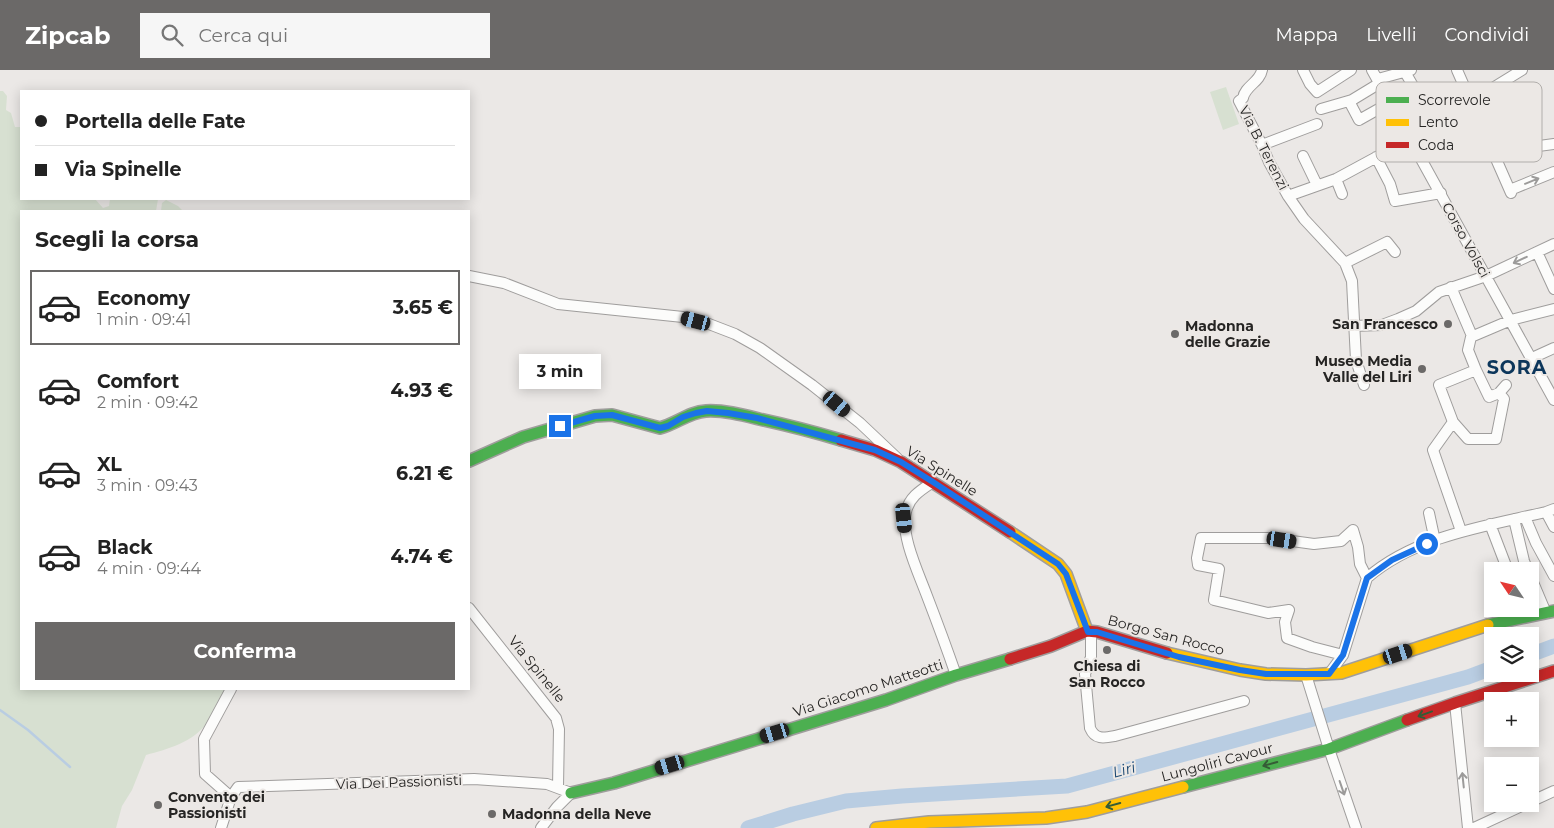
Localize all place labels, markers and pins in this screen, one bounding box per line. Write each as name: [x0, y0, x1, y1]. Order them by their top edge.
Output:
place label: San Francesco: [1332, 315, 1438, 333]
place label: Madonna delle Grazie: [1185, 317, 1270, 351]
marker: San Francesco: [1442, 318, 1454, 330]
marker: Madonna delle Grazie: [1169, 328, 1181, 340]
place label: Museo Media Valle del Liri: [1315, 352, 1412, 386]
marker: Museo Media Valle del Liri: [1416, 363, 1428, 375]
marker: Chiesa di San Rocco: [1101, 644, 1113, 656]
place label: Chiesa di San Rocco: [1069, 657, 1145, 691]
place label: Convento dei Passionisti: [168, 788, 265, 822]
marker: Convento dei Passionisti: [152, 799, 164, 811]
place label: Madonna della Neve: [502, 805, 652, 823]
marker: Madonna della Neve: [486, 808, 498, 820]

